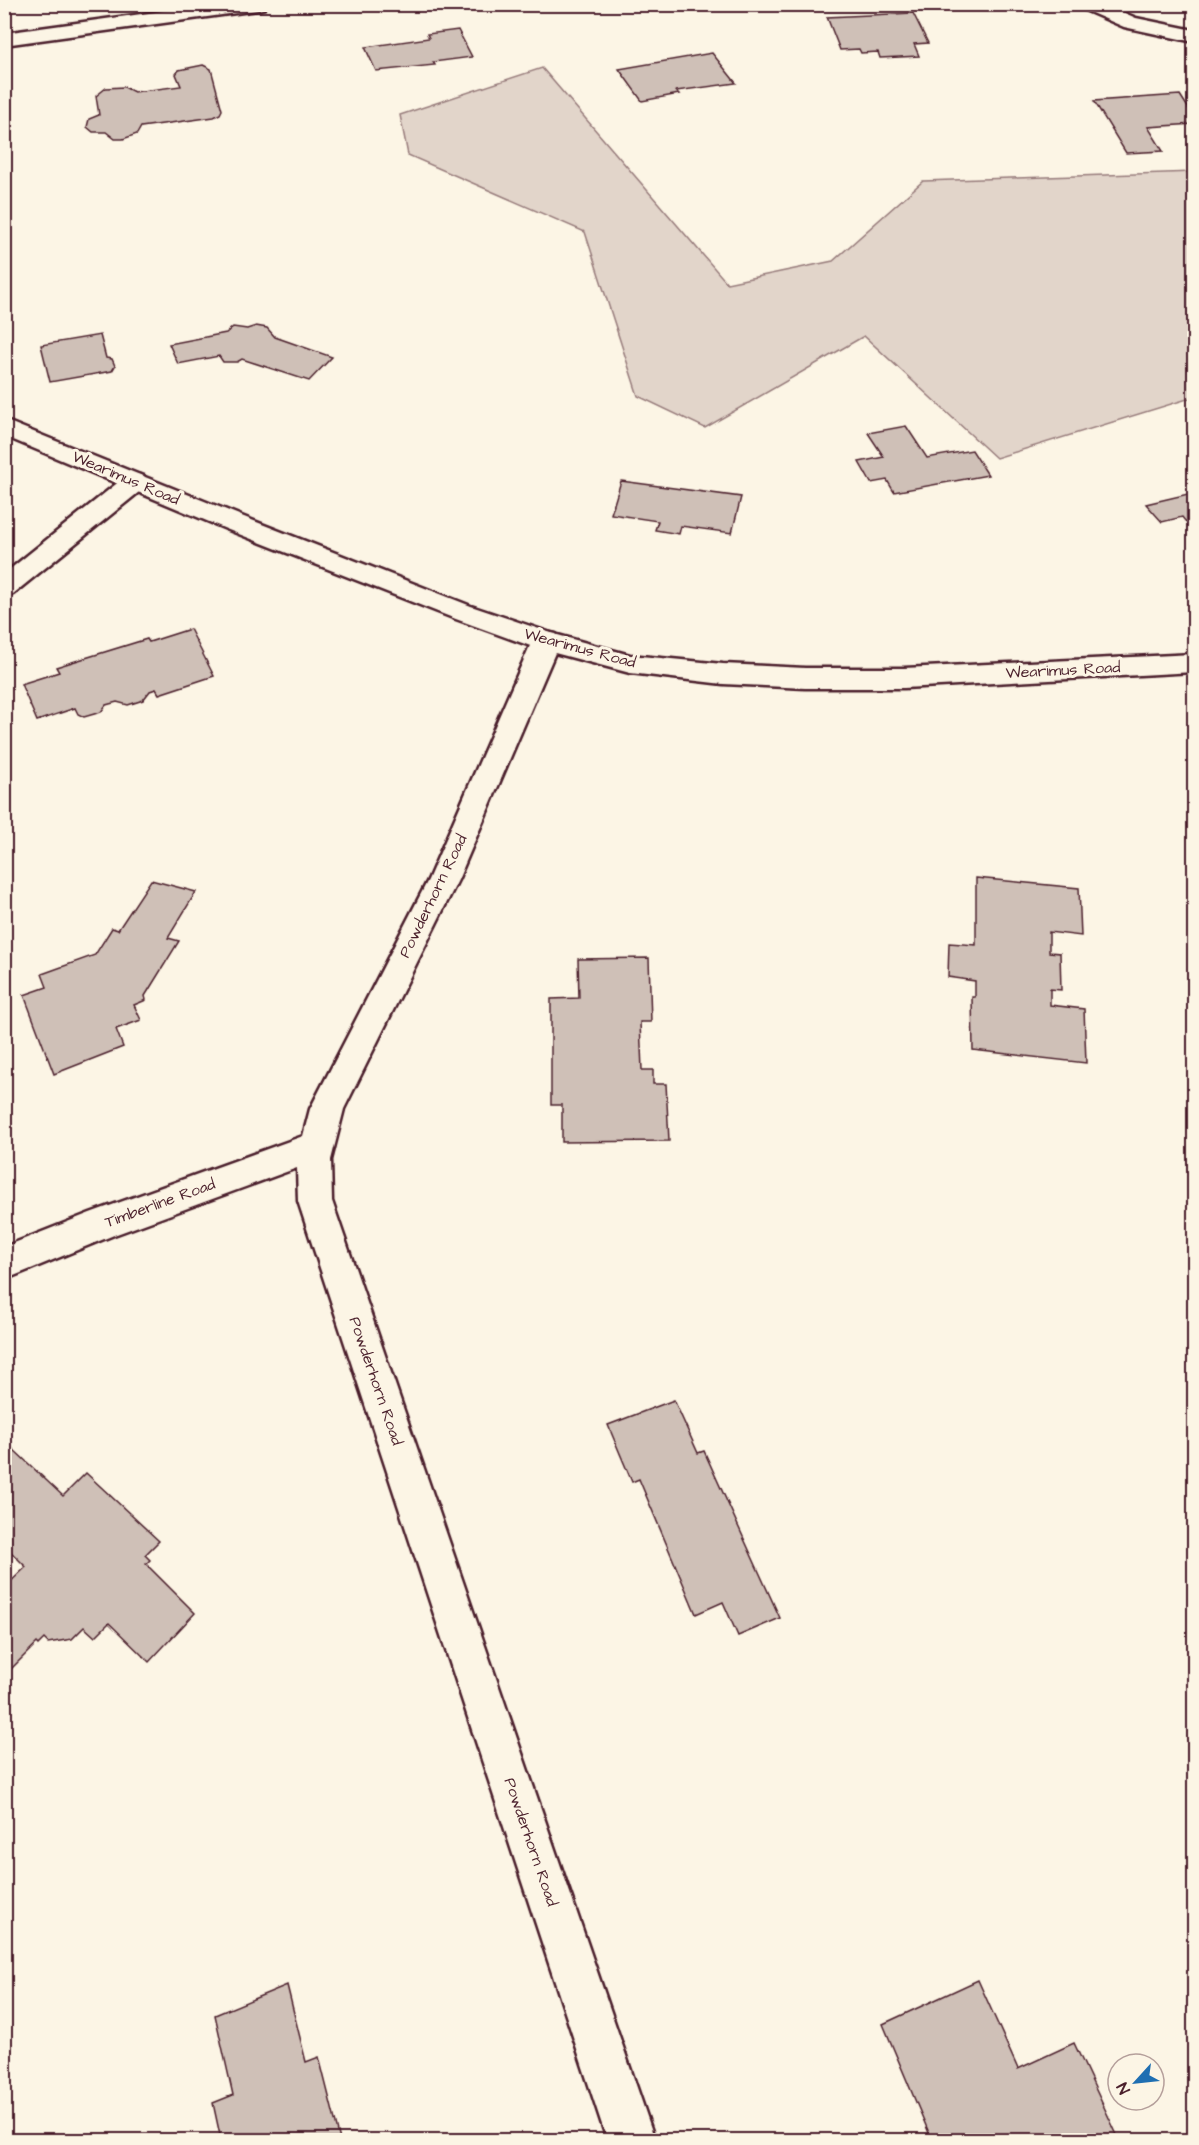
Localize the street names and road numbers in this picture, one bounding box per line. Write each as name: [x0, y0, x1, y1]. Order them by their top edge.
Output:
street label: Wearimus Road: [69, 445, 183, 511]
street label: Wearimus Road: [522, 623, 638, 673]
street label: Wearimus Road: [1005, 656, 1121, 684]
street label: Powderhorn Road: [394, 831, 472, 961]
street label: Timberline Road: [102, 1173, 218, 1233]
street label: Powderhorn Road: [344, 1314, 408, 1448]
street label: Powderhorn Road: [499, 1775, 563, 1909]

